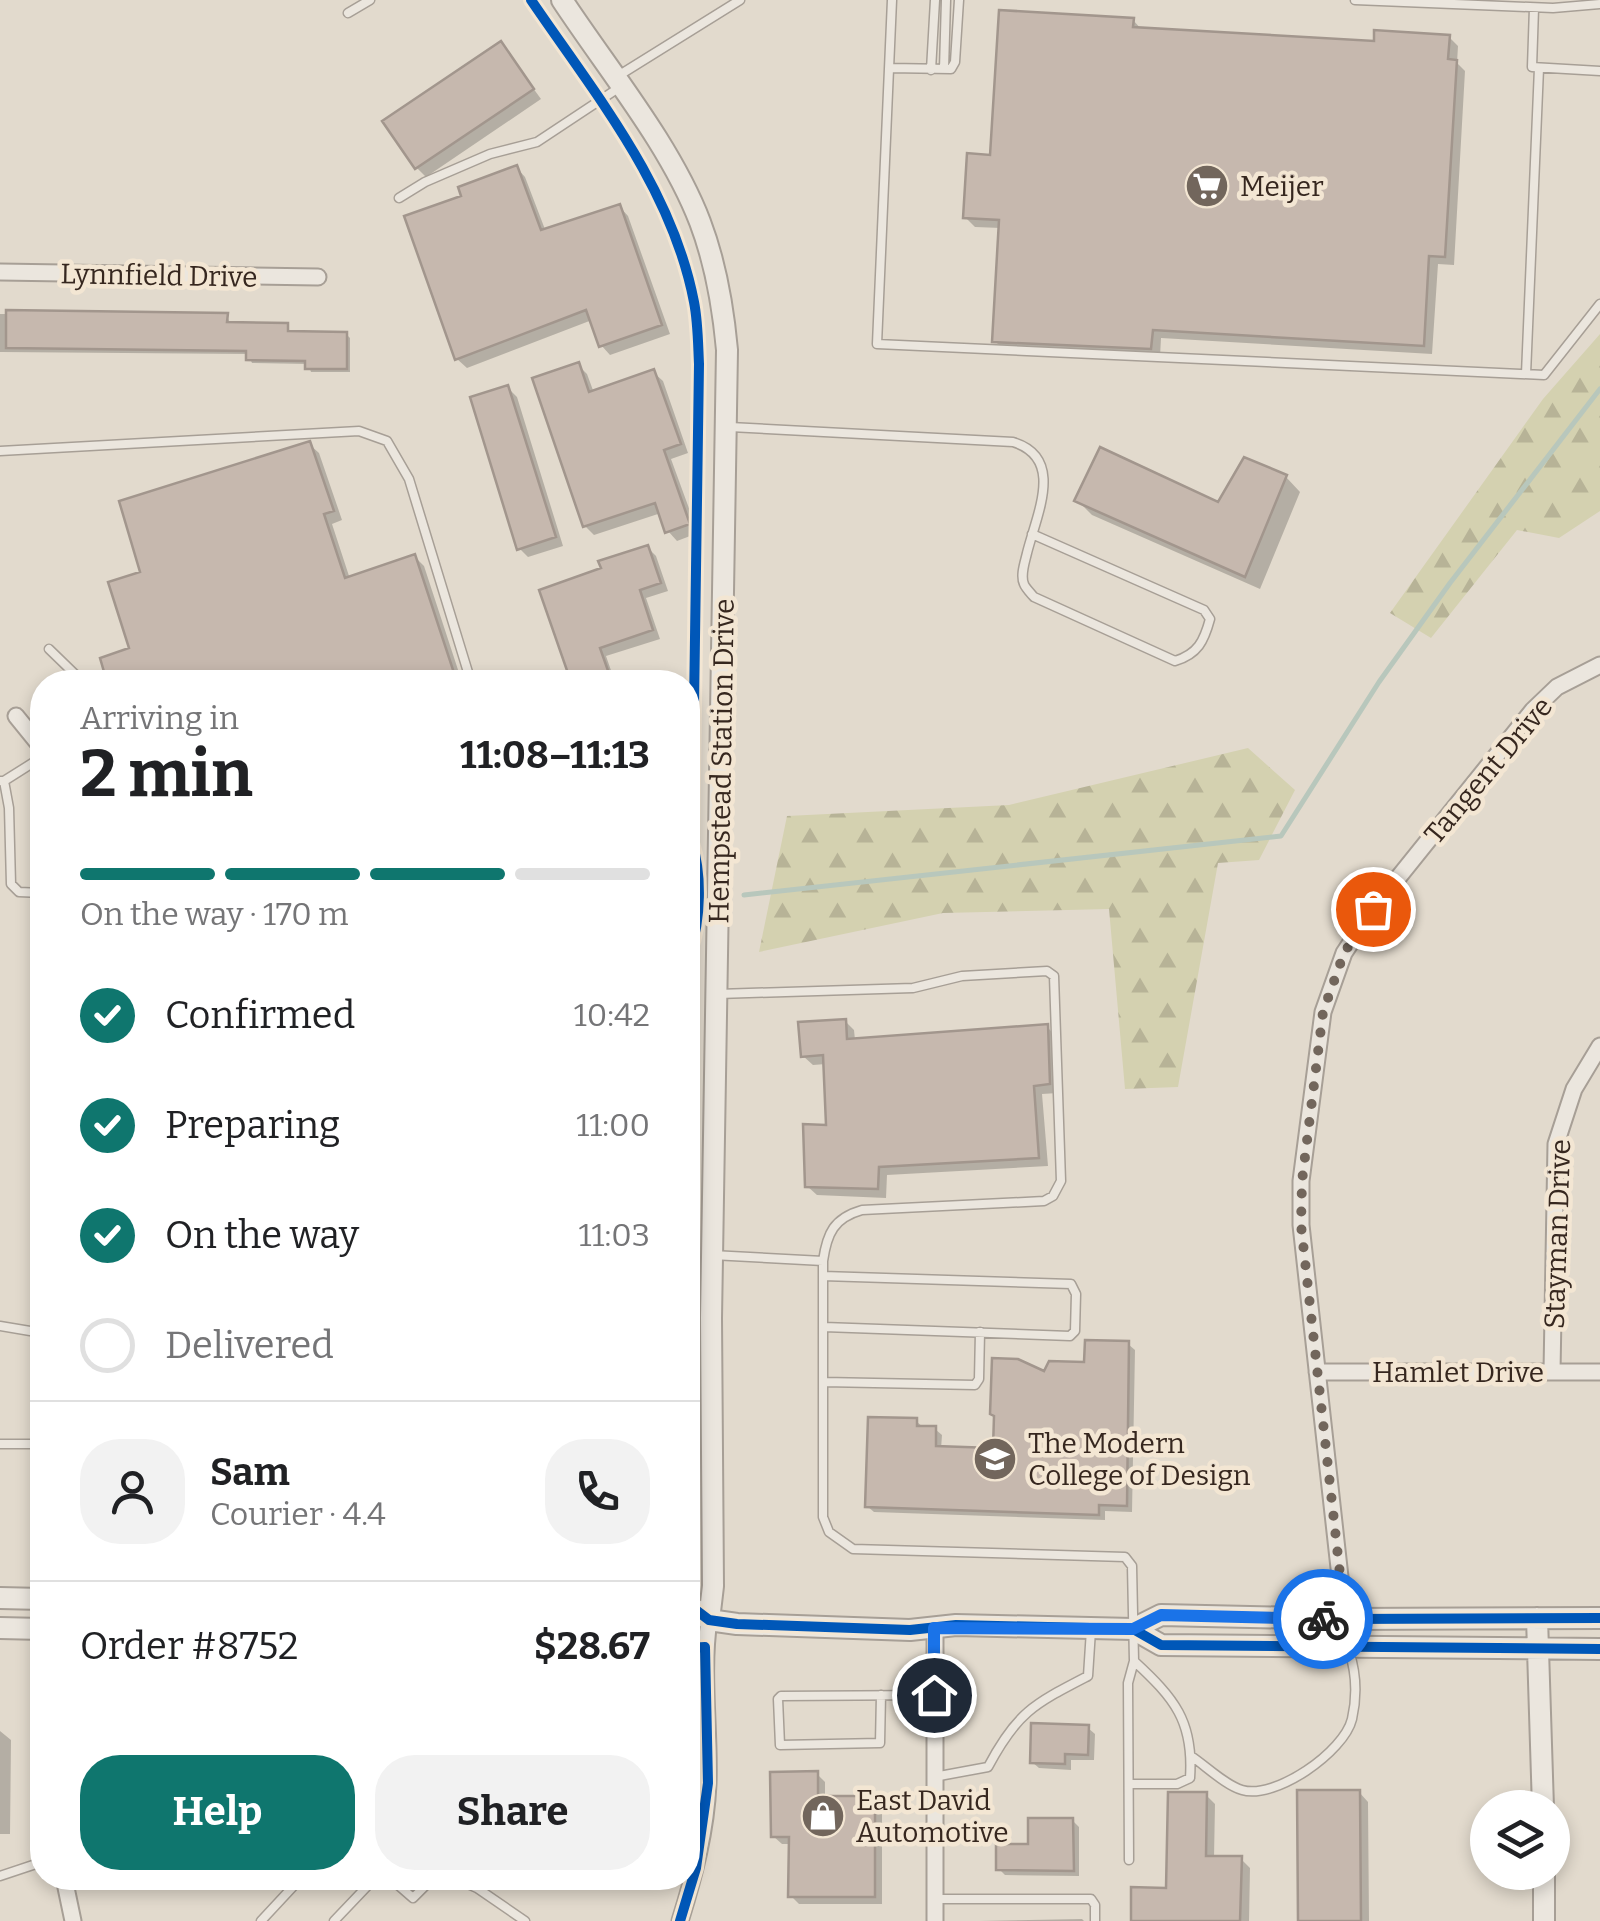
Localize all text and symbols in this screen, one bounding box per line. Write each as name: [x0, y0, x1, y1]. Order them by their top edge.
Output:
supermarket icon: Meijer: [1184, 163, 1230, 209]
place label: Meijer: [1240, 170, 1324, 203]
street label: Lynnfield Drive: [60, 257, 258, 294]
street label: Hempstead Station Drive: [702, 598, 741, 924]
street label: Tangent Drive: [1418, 690, 1559, 850]
text: Arriving in: [80, 699, 239, 737]
text: 11:08–11:13: [460, 732, 650, 778]
text: 2 min: [80, 735, 253, 813]
pin: [1331, 867, 1416, 952]
icon: bag: [1346, 882, 1401, 937]
text: On the way · 170 m: [80, 895, 349, 933]
icon: check: [80, 988, 135, 1043]
text: Confirmed: [165, 992, 355, 1038]
text: 10:42: [574, 996, 650, 1034]
icon: check: [80, 1098, 135, 1153]
text: Preparing: [165, 1102, 340, 1148]
text: 11:00: [576, 1106, 650, 1144]
street label: Stayman Drive: [1538, 1139, 1577, 1329]
icon: check: [80, 1208, 135, 1263]
text: On the way: [165, 1212, 359, 1258]
text: 11:03: [579, 1216, 650, 1254]
text: Delivered: [165, 1322, 334, 1368]
street label: Hamlet Drive: [1372, 1356, 1544, 1389]
place label: The Modern College of Design: [1028, 1427, 1251, 1492]
school or university icon: The Modern College of Design: [972, 1436, 1018, 1482]
button: person: [80, 1439, 185, 1544]
button: phone: [545, 1439, 650, 1544]
text: Sam: [210, 1449, 290, 1495]
text: Courier · 4.4: [210, 1495, 386, 1533]
courier: [1273, 1569, 1373, 1669]
icon: bike: [1296, 1592, 1351, 1647]
text: Order #8752: [80, 1623, 298, 1669]
text: $28.67: [534, 1623, 650, 1669]
pin: [892, 1653, 977, 1738]
icon: home: [907, 1668, 962, 1723]
button: Help: [80, 1755, 355, 1870]
button: Share: [375, 1755, 650, 1870]
place label: East David Automotive: [856, 1784, 1009, 1849]
map controls: [1470, 1790, 1570, 1890]
button: layers: [1470, 1790, 1570, 1890]
shop icon: East David Automotive: [800, 1793, 846, 1839]

